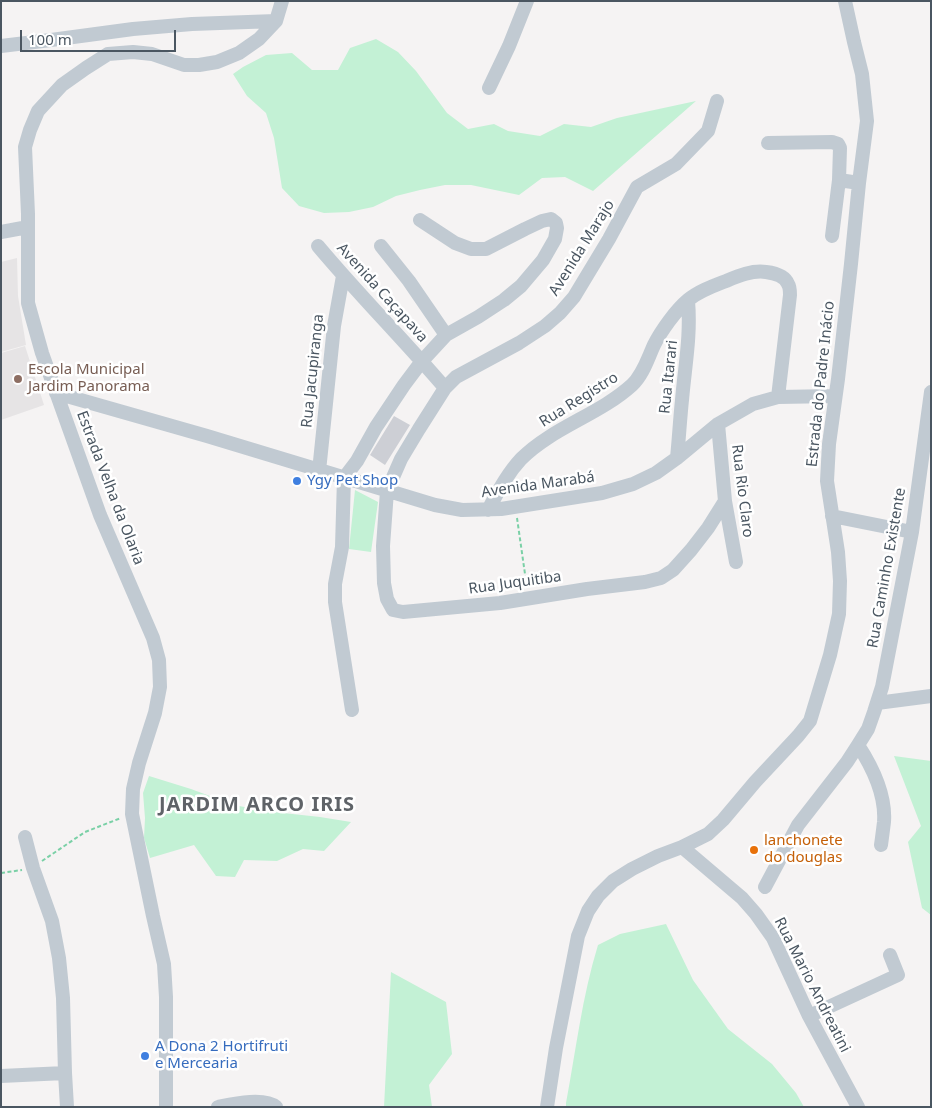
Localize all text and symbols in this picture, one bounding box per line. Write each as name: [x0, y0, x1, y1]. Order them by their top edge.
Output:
scale bar: [22, 20, 179, 52]
text: 100 m: [28, 29, 72, 49]
street label: Avenida Marajo: [545, 197, 619, 299]
street label: Avenida Caçapava: [333, 240, 431, 346]
street label: Estrada do Padre Inácio: [803, 300, 839, 468]
street label: Rua Jacupiranga: [298, 313, 328, 429]
street label: Rua Itarari: [656, 339, 682, 415]
place label: Escola Municipal Jardim Panorama: [28, 361, 150, 396]
street label: Rua Registro: [536, 369, 622, 431]
marker: Escola Municipal Jardim Panorama: [12, 373, 24, 385]
street label: Estrada Velha da Olaria: [72, 408, 148, 568]
street label: Rua Rio Claro: [727, 443, 757, 539]
street label: Avenida Marabá: [480, 468, 596, 502]
place label: Ygy Pet Shop: [307, 472, 398, 490]
marker: Ygy Pet Shop: [291, 475, 303, 487]
street label: Rua Caminho Existente: [864, 486, 910, 650]
street label: Rua Juquitiba: [467, 568, 563, 598]
district label: JARDIM ARCO IRIS: [157, 793, 357, 817]
place label: lanchonete do douglas: [764, 832, 843, 867]
marker: lanchonete do douglas: [748, 844, 760, 856]
street label: Rua Mario Andreatini: [770, 914, 854, 1056]
place label: A Dona 2 Hortifruti e Mercearia: [155, 1038, 288, 1073]
marker: A Dona 2 Hortifruti e Mercearia: [139, 1050, 151, 1062]

